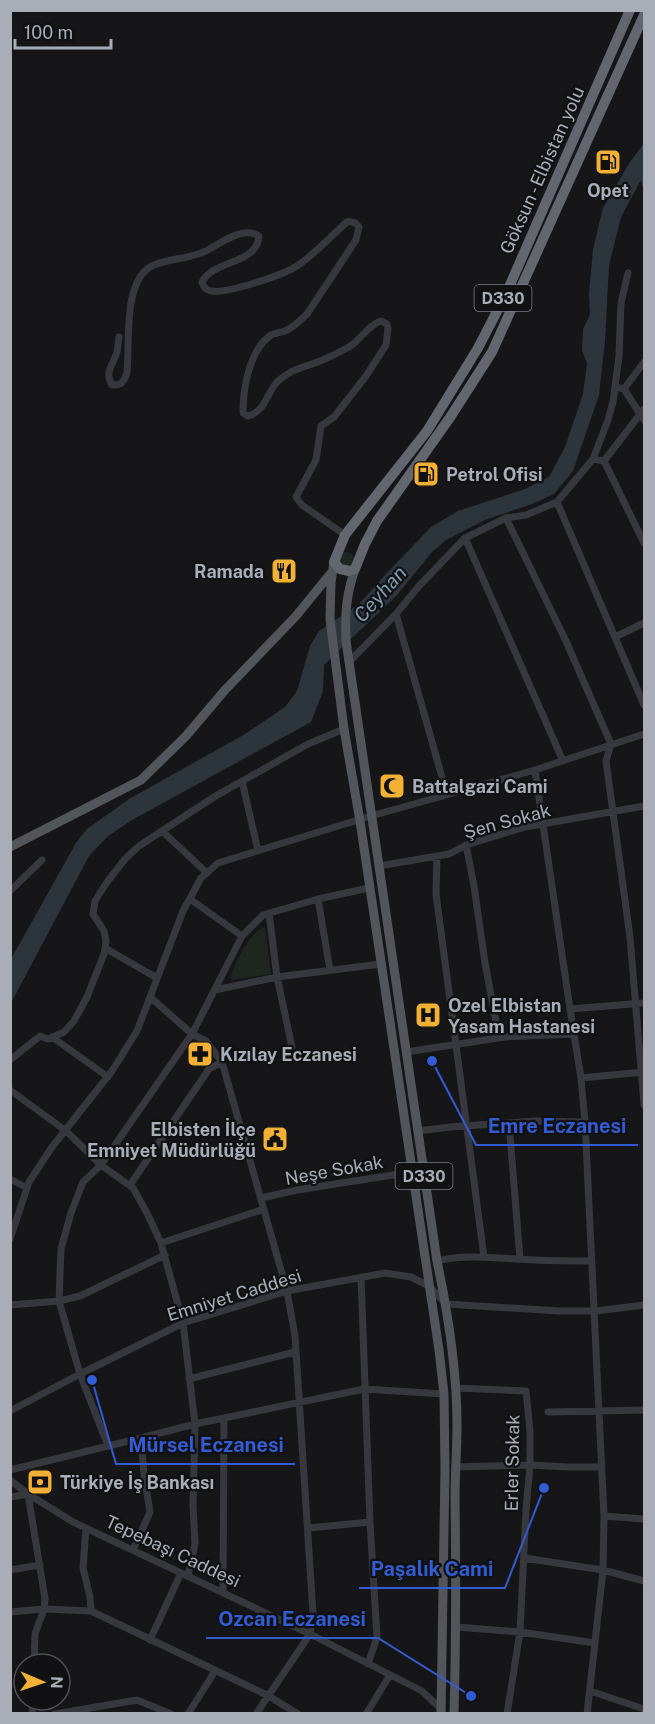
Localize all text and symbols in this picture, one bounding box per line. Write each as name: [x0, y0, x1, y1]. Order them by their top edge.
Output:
scale bar: [15, 12, 111, 50]
text: 100 m: [24, 22, 73, 43]
street label: Göksun - Elbistan yolu: [496, 83, 588, 257]
fuel station icon: Opet: [593, 147, 623, 177]
place label: Opet: [587, 180, 629, 201]
road number: D330: [474, 285, 532, 311]
fuel station icon: Petrol Ofisi: [411, 459, 441, 489]
place label: Petrol Ofisi: [446, 464, 543, 485]
restaurant icon: Ramada: [269, 556, 299, 586]
place label: Ramada: [194, 561, 264, 582]
water label: Ceyhan: [349, 561, 411, 627]
mosque icon: Battalgazi Cami: [377, 771, 407, 801]
place label: Battalgazi Cami: [412, 776, 548, 797]
street label: Şen Sokak: [461, 799, 553, 843]
place label: Ozel Elbistan Yasam Hastanesi: [448, 995, 595, 1037]
hospital icon: Ozel Elbistan Yasam Hastanesi: [413, 1000, 443, 1030]
pharmacy icon: Kızılay Eczanesi: [185, 1039, 215, 1069]
place label: Kızılay Eczanesi: [220, 1044, 357, 1065]
callout: Emre Eczanesi: [476, 1107, 638, 1145]
text: Emre Eczanesi: [488, 1114, 626, 1138]
place label: Elbisten İlçe Emniyet Müdürlüğü: [87, 1118, 256, 1161]
public building icon: Elbisten İlçe Emniyet Müdürlüğü: [260, 1124, 290, 1154]
street label: Neşe Sokak: [283, 1151, 385, 1189]
road number: D330: [396, 1163, 452, 1189]
street label: Emniyet Caddesi: [164, 1265, 304, 1325]
street label: Erler Sokak: [501, 1414, 523, 1512]
callout: Mürsel Eczanesi: [116, 1426, 295, 1464]
text: Mürsel Eczanesi: [128, 1433, 284, 1457]
bank icon: Türkiye İş Bankası: [25, 1467, 55, 1497]
place label: Türkiye İş Bankası: [60, 1471, 214, 1493]
street label: Tepebaşı Caddesi: [102, 1511, 244, 1591]
callout: Paşalık Cami: [359, 1550, 505, 1588]
text: Paşalık Cami: [371, 1557, 493, 1581]
callout: Ozcan Eczanesi: [206, 1600, 378, 1638]
text: Ozcan Eczanesi: [218, 1607, 366, 1631]
north arrow: [12, 1652, 72, 1712]
text: N: [47, 1676, 66, 1689]

